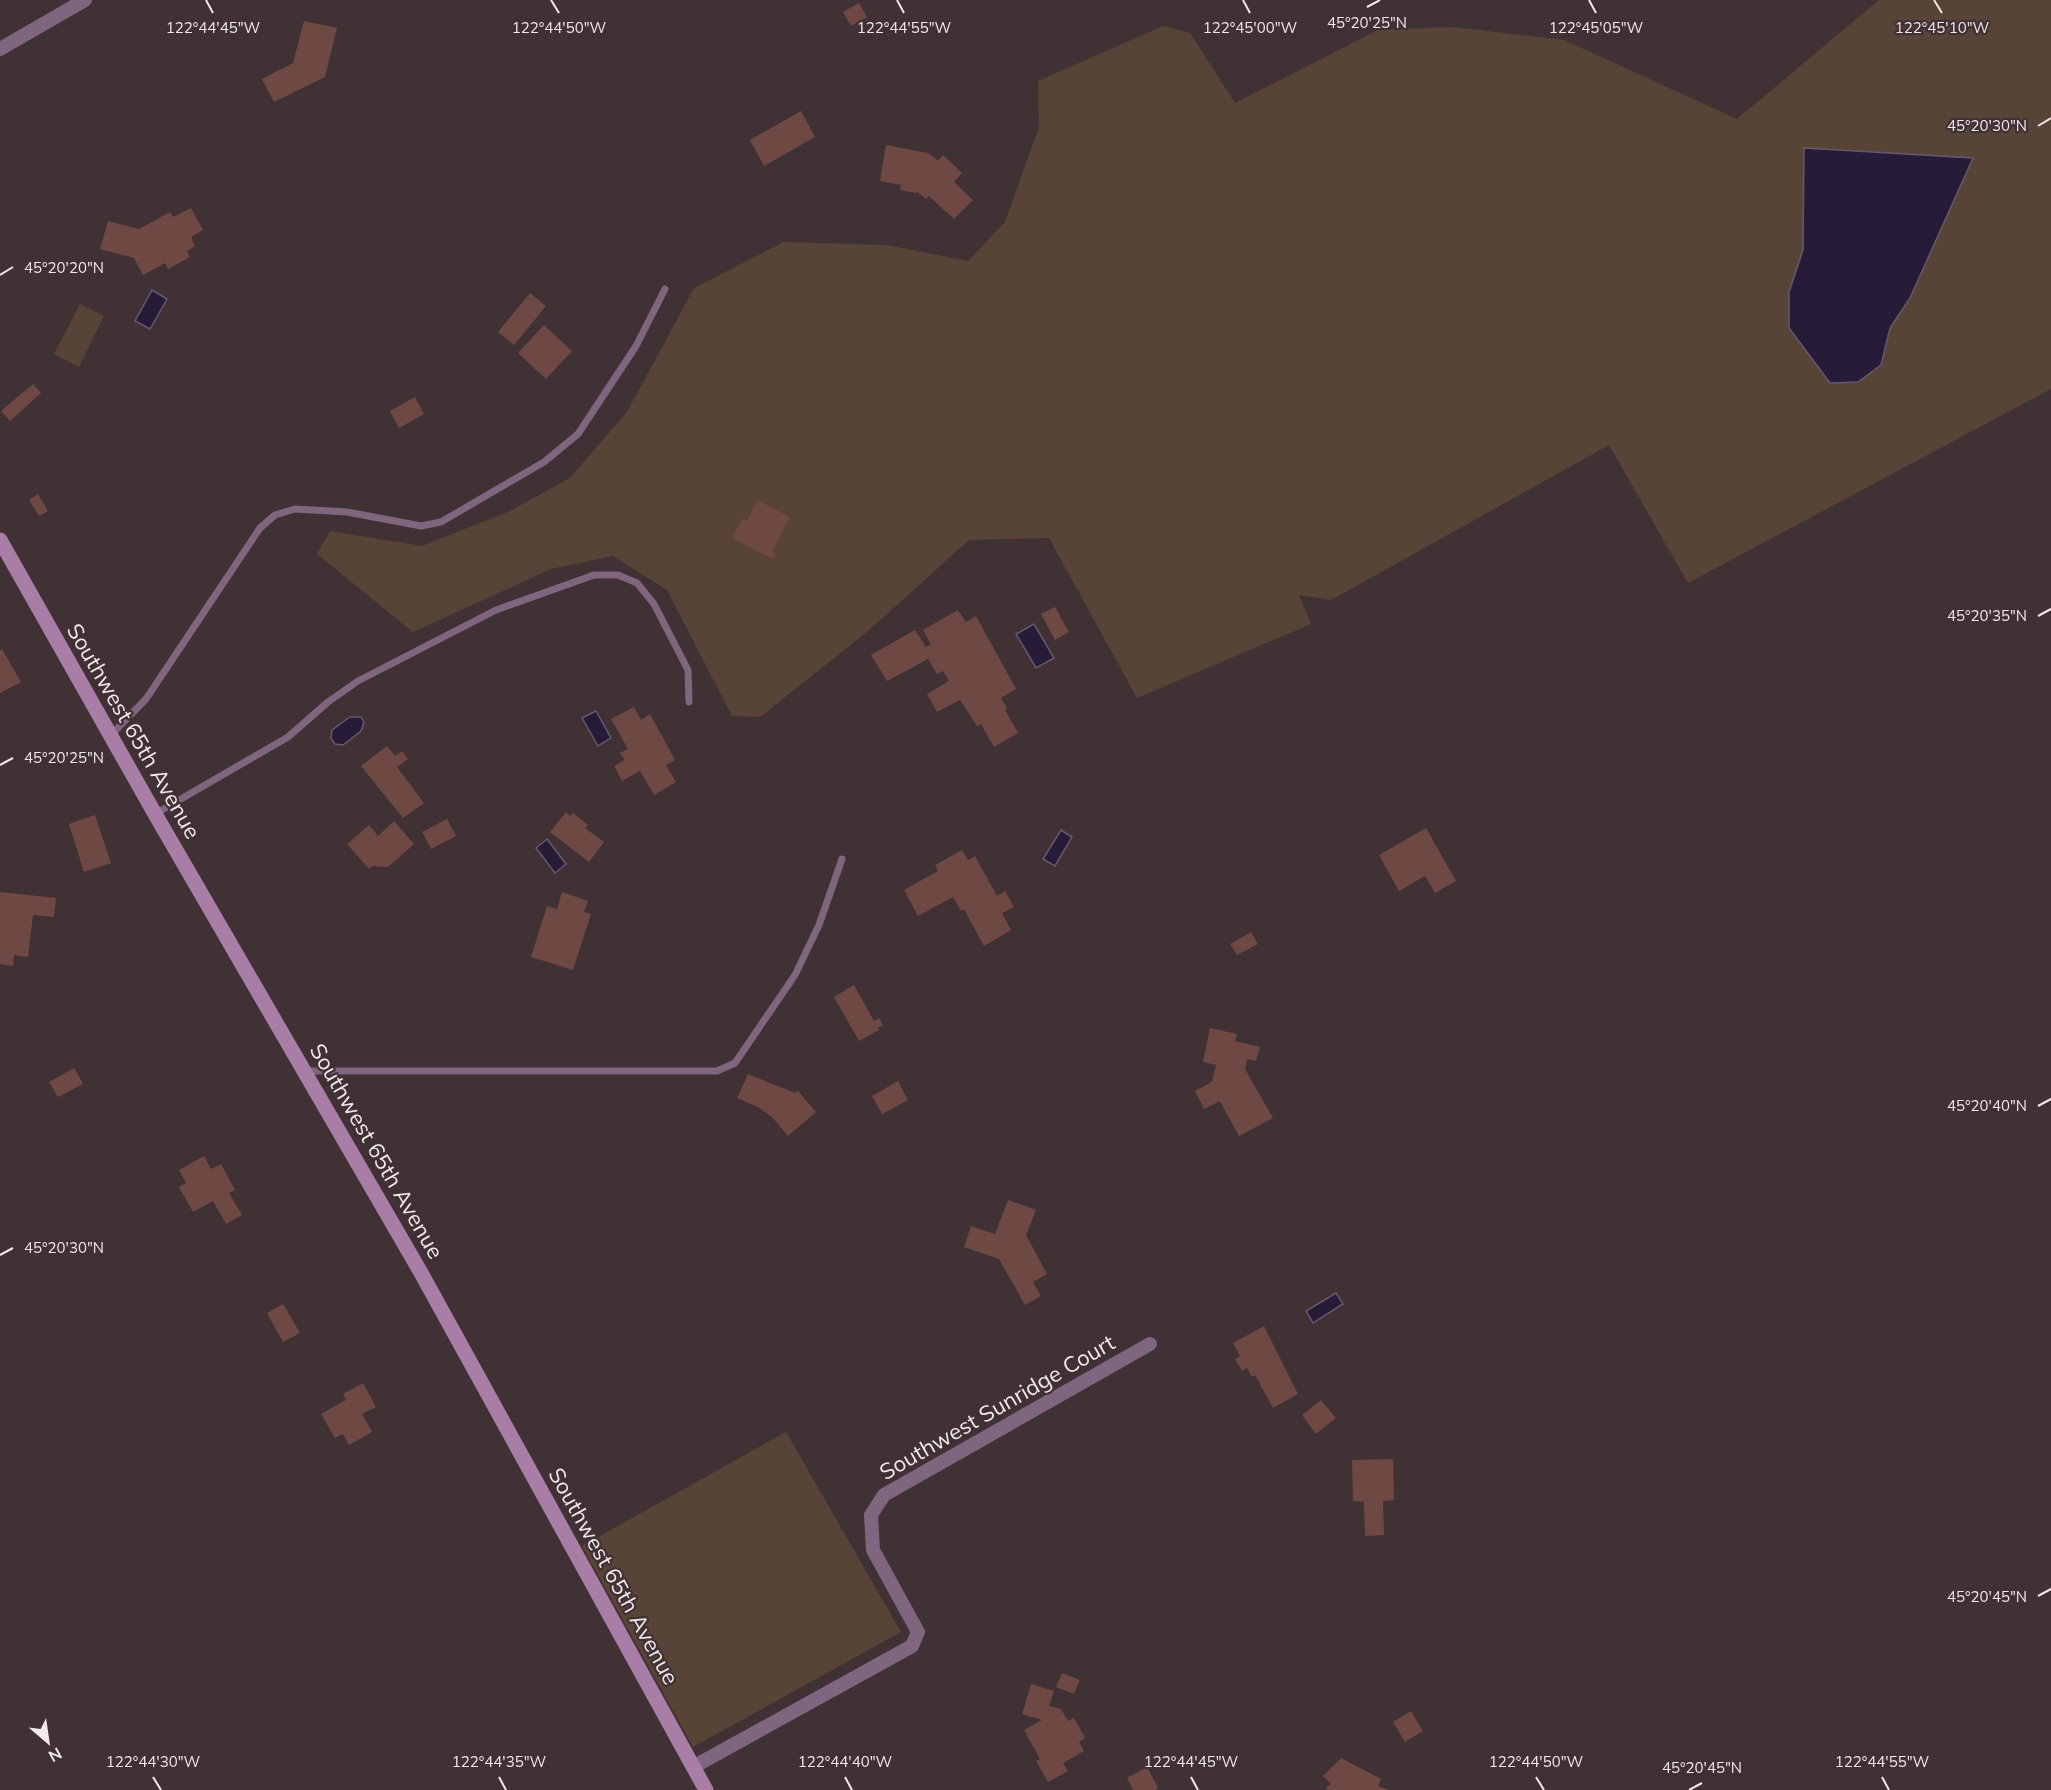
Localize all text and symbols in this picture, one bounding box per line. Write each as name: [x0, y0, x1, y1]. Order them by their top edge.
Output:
text: 45°20'25"N: [1327, 13, 1407, 32]
text: 122°44'45"W: [166, 18, 261, 37]
text: 122°44'50"W: [512, 18, 607, 37]
text: 122°44'55"W: [857, 18, 952, 37]
text: 122°45'00"W: [1203, 18, 1298, 37]
text: 122°45'05"W: [1549, 18, 1644, 37]
text: 122°45'10"W: [1895, 18, 1990, 37]
text: 45°20'30"N: [1947, 116, 2027, 135]
text: 45°20'20"N: [24, 258, 104, 277]
text: 45°20'35"N: [1947, 606, 2027, 625]
street label: Southwest 65th Avenue: [61, 618, 207, 844]
text: 45°20'25"N: [24, 748, 104, 767]
street label: Southwest 65th Avenue: [304, 1038, 450, 1264]
text: 45°20'40"N: [1947, 1096, 2027, 1115]
text: 45°20'30"N: [24, 1238, 104, 1257]
street label: Southwest Sunridge Court: [874, 1328, 1120, 1486]
street label: Southwest 65th Avenue: [543, 1463, 685, 1689]
text: 45°20'45"N: [1947, 1587, 2027, 1606]
north arrow: [18, 1712, 78, 1772]
text: N: [45, 1743, 65, 1767]
text: 122°44'30"W: [106, 1752, 201, 1771]
text: 122°44'35"W: [452, 1752, 547, 1771]
text: 122°44'40"W: [798, 1752, 893, 1771]
text: 122°44'45"W: [1144, 1752, 1239, 1771]
text: 122°44'50"W: [1489, 1752, 1584, 1771]
text: 122°44'55"W: [1835, 1752, 1930, 1771]
text: 45°20'45"N: [1662, 1758, 1742, 1777]

